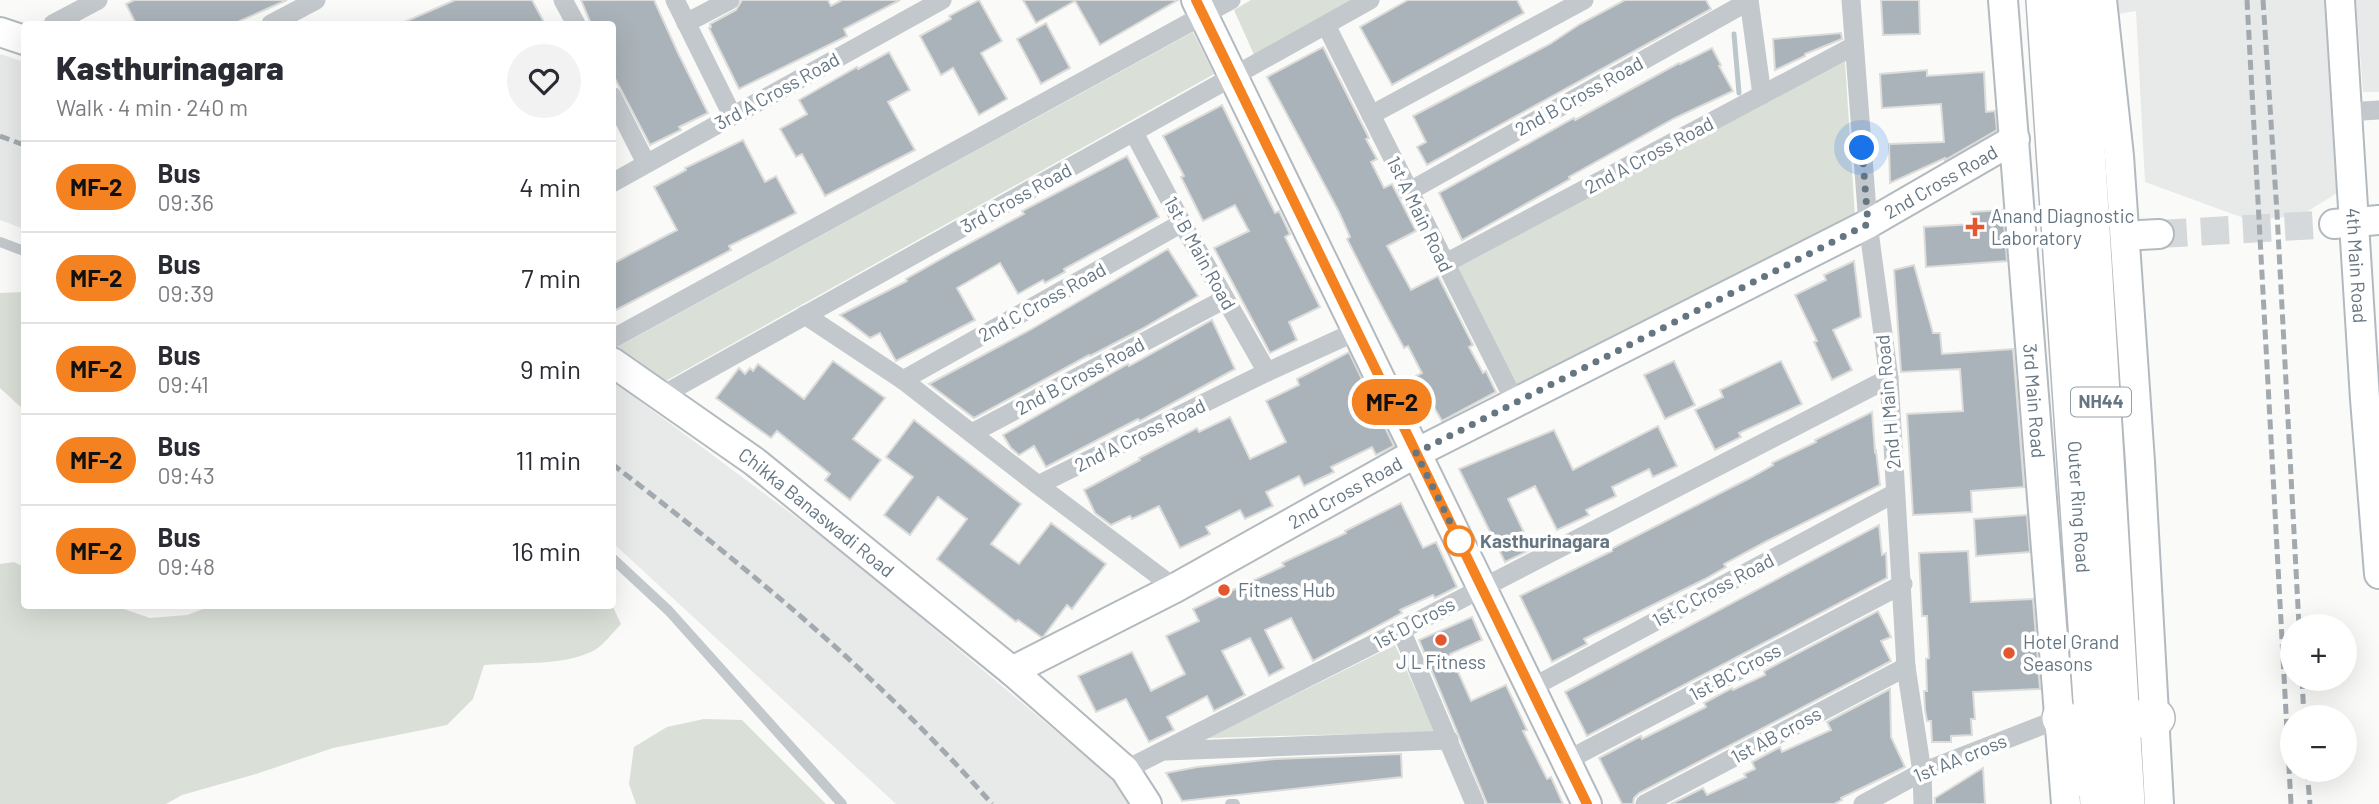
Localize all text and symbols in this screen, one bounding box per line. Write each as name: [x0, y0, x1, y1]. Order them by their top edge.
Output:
button: heart: [507, 44, 581, 118]
text: Kasthurinagara: [56, 47, 284, 87]
street label: 3rd A Cross Road: [711, 47, 843, 134]
street label: 2nd B Cross Road: [1511, 51, 1647, 140]
text: Walk · 4 min · 240 m: [56, 93, 248, 121]
street label: 2nd A Cross Road: [1581, 111, 1717, 198]
your location: [1844, 130, 1879, 165]
street label: 2nd Cross Road: [1880, 140, 2001, 223]
street label: 1st A Main Road: [1382, 152, 1458, 275]
text: Bus: [157, 157, 201, 188]
street label: 3rd Cross Road: [956, 158, 1075, 238]
text: 4 min: [519, 171, 581, 202]
text: MF-2: [70, 172, 122, 201]
text: 09:36: [157, 188, 214, 216]
street label: 1st B Main Road: [1160, 192, 1241, 314]
place label: Anand Diagnostic Laboratory: [1991, 204, 2134, 249]
street label: 4th Main Road: [2342, 207, 2372, 324]
marker: Anand Diagnostic Laboratory: [1965, 217, 1985, 237]
text: Bus: [157, 248, 201, 279]
street label: 2nd C Cross Road: [974, 257, 1110, 346]
text: 7 min: [521, 262, 581, 293]
text: MF-2: [70, 263, 122, 292]
text: 09:39: [157, 279, 214, 307]
street label: 2nd B Cross Road: [1011, 332, 1148, 419]
street label: 2nd H Main Road: [1870, 334, 1905, 470]
text: Bus: [157, 339, 201, 370]
street label: 3rd Main Road: [2019, 342, 2051, 459]
text: 9 min: [520, 353, 581, 384]
text: MF-2: [70, 354, 122, 383]
text: 09:41: [157, 370, 209, 398]
line badge: MF-2: [1343, 379, 1441, 425]
text: MF-2: [1366, 387, 1418, 416]
road number: NH44: [2071, 388, 2131, 416]
street label: 2nd A Cross Road: [1071, 393, 1209, 476]
text: Bus: [157, 430, 201, 461]
street label: Outer Ring Road: [2064, 440, 2095, 574]
street label: Chikka Banaswadi Road: [735, 442, 899, 582]
text: 11 min: [515, 444, 581, 475]
text: MF-2: [70, 445, 122, 474]
street label: 2nd Cross Road: [1284, 451, 1406, 533]
text: 09:43: [157, 461, 215, 489]
text: Bus: [157, 521, 201, 552]
marker: Kasthurinagara: [1444, 526, 1474, 556]
place label: Kasthurinagara: [1480, 529, 1610, 552]
text: 16 min: [511, 535, 581, 566]
text: MF-2: [70, 536, 122, 565]
street label: 1st C Cross Road: [1648, 548, 1777, 631]
text: 09:48: [157, 552, 215, 580]
place label: Fitness Hub: [1238, 578, 1335, 601]
marker: Fitness Hub: [1216, 582, 1232, 598]
street label: 1st D Cross: [1369, 592, 1458, 654]
map controls: [2280, 614, 2357, 782]
button: +: [2280, 614, 2357, 691]
place label: Hotel Grand Seasons: [2023, 630, 2119, 675]
marker: J L Fitness: [1433, 632, 1449, 648]
street label: 1st BC Cross: [1685, 638, 1784, 705]
marker: Hotel Grand Seasons: [2001, 645, 2017, 661]
place label: J L Fitness: [1396, 650, 1486, 673]
street label: 1st AB cross: [1727, 701, 1825, 768]
button: −: [2280, 705, 2357, 782]
street label: 1st AA cross: [1910, 728, 2010, 787]

